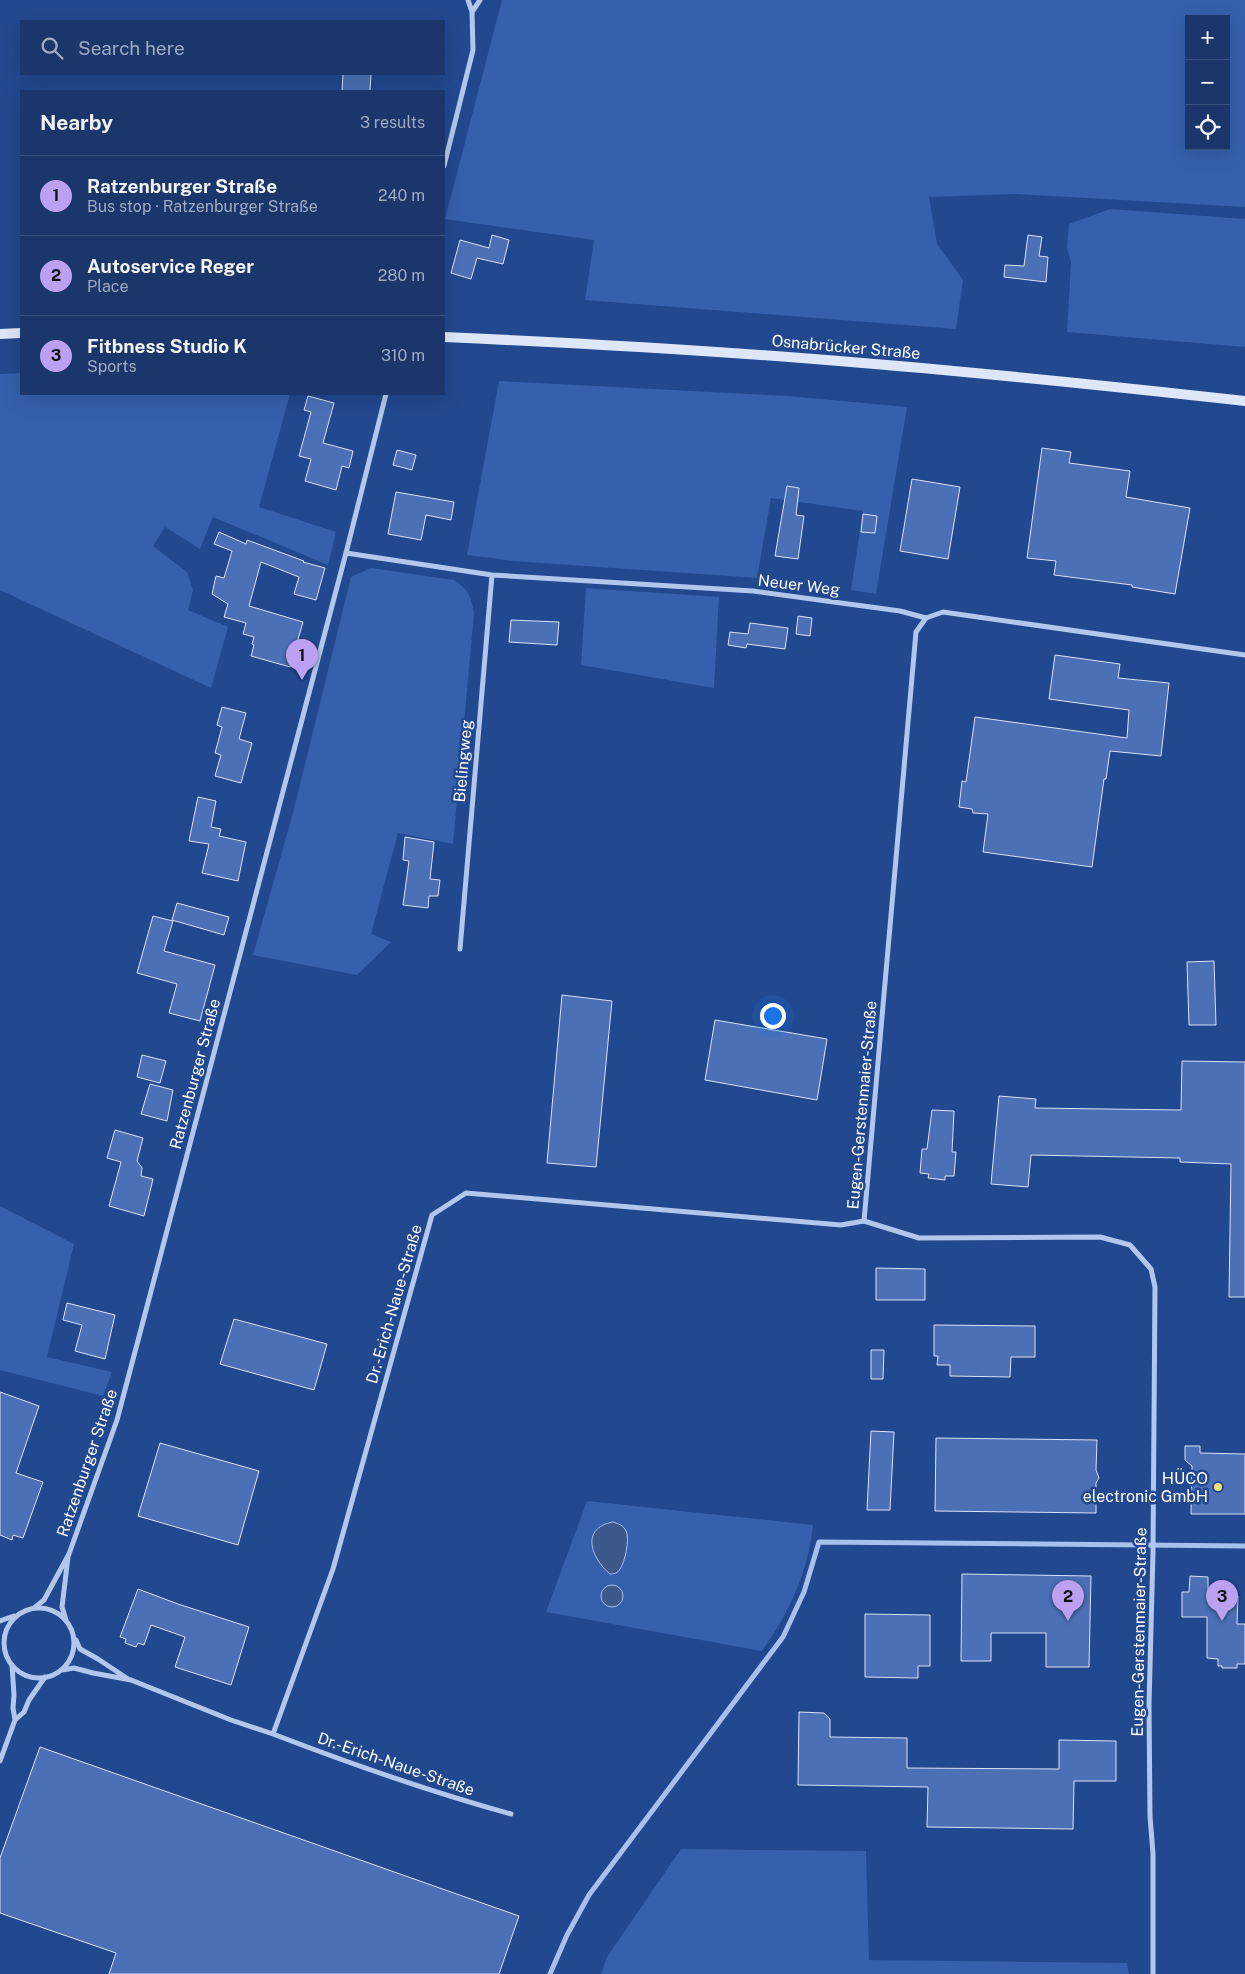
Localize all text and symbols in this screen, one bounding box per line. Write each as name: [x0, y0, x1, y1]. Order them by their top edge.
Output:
map controls: [1185, 15, 1230, 150]
button: +: [1185, 15, 1230, 60]
search box: [20, 20, 445, 75]
icon: search: [38, 34, 66, 62]
text: Search here: [78, 37, 185, 59]
button: −: [1185, 60, 1230, 105]
button: locate: [1185, 105, 1230, 150]
text: Nearby: [40, 110, 113, 135]
text: 3 results: [360, 113, 425, 132]
text: Ratzenburger Straße: [87, 175, 277, 197]
text: 1: [53, 186, 59, 205]
text: 240 m: [378, 186, 425, 205]
text: Bus stop · Ratzenburger Straße: [87, 197, 318, 216]
text: Autoservice Reger: [87, 255, 254, 277]
text: 2: [51, 266, 61, 285]
text: 280 m: [378, 266, 425, 285]
text: Place: [87, 277, 129, 296]
street label: Osnabrücker Straße: [771, 331, 921, 363]
text: Fitbness Studio K: [87, 335, 247, 357]
text: 3: [51, 346, 61, 365]
text: 310 m: [381, 346, 425, 365]
text: Sports: [87, 357, 137, 376]
street label: Neuer Weg: [757, 571, 841, 599]
pin: 1: [286, 639, 318, 680]
street label: Bielingweg: [450, 719, 476, 803]
street label: Ratzenburger Straße: [166, 997, 224, 1151]
street label: Eugen-Gerstenmaier-Straße: [843, 1000, 881, 1210]
your location: [760, 1003, 786, 1029]
street label: Dr.-Erich-Naue-Straße: [362, 1222, 426, 1386]
street label: Ratzenburger Straße: [53, 1387, 121, 1539]
place label: HÜCO electronic GmbH: [1083, 1468, 1208, 1506]
marker: HÜCO electronic GmbH: [1212, 1481, 1224, 1493]
street label: Eugen-Gerstenmaier-Straße: [1128, 1527, 1150, 1737]
pin: 2: [1052, 1580, 1084, 1621]
pin: 3: [1206, 1580, 1238, 1621]
street label: Dr.-Erich-Naue-Straße: [315, 1728, 477, 1800]

